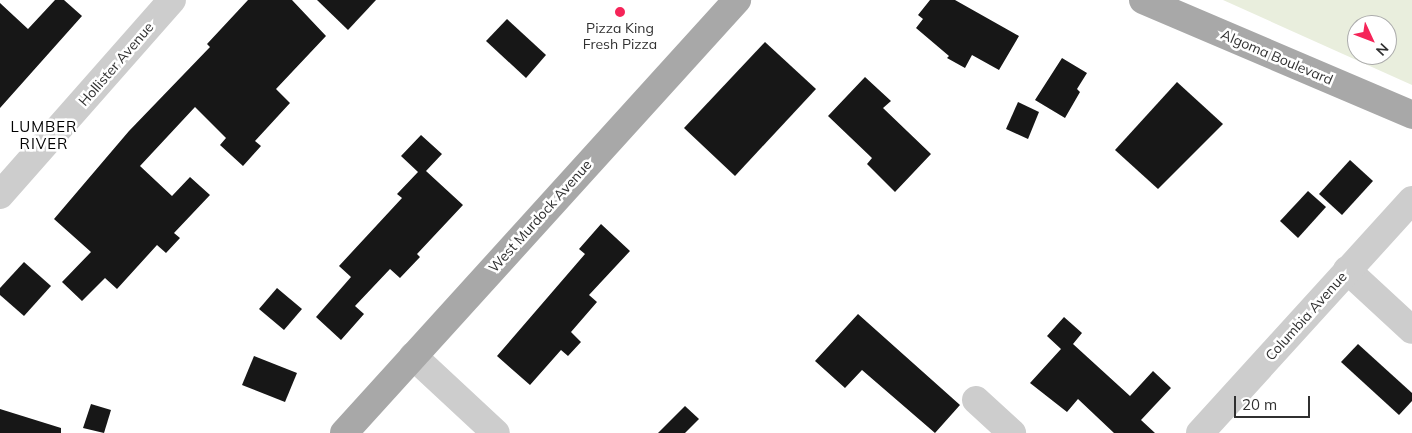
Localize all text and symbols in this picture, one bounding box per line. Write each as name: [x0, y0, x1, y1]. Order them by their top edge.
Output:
marker: Pizza King Fresh Pizza: [614, 6, 626, 18]
north arrow: [1347, 15, 1397, 65]
street label: Hollister Avenue: [75, 19, 157, 109]
place label: Pizza King Fresh Pizza: [583, 20, 657, 52]
street label: Algoma Boulevard: [1219, 26, 1335, 88]
text: N: [1372, 40, 1392, 60]
district label: LUMBER RIVER: [10, 117, 78, 152]
street label: West Murdock Avenue: [485, 156, 595, 276]
street label: Columbia Avenue: [1262, 268, 1350, 364]
scale bar: [1237, 386, 1313, 418]
text: 20 m: [1242, 395, 1277, 414]

